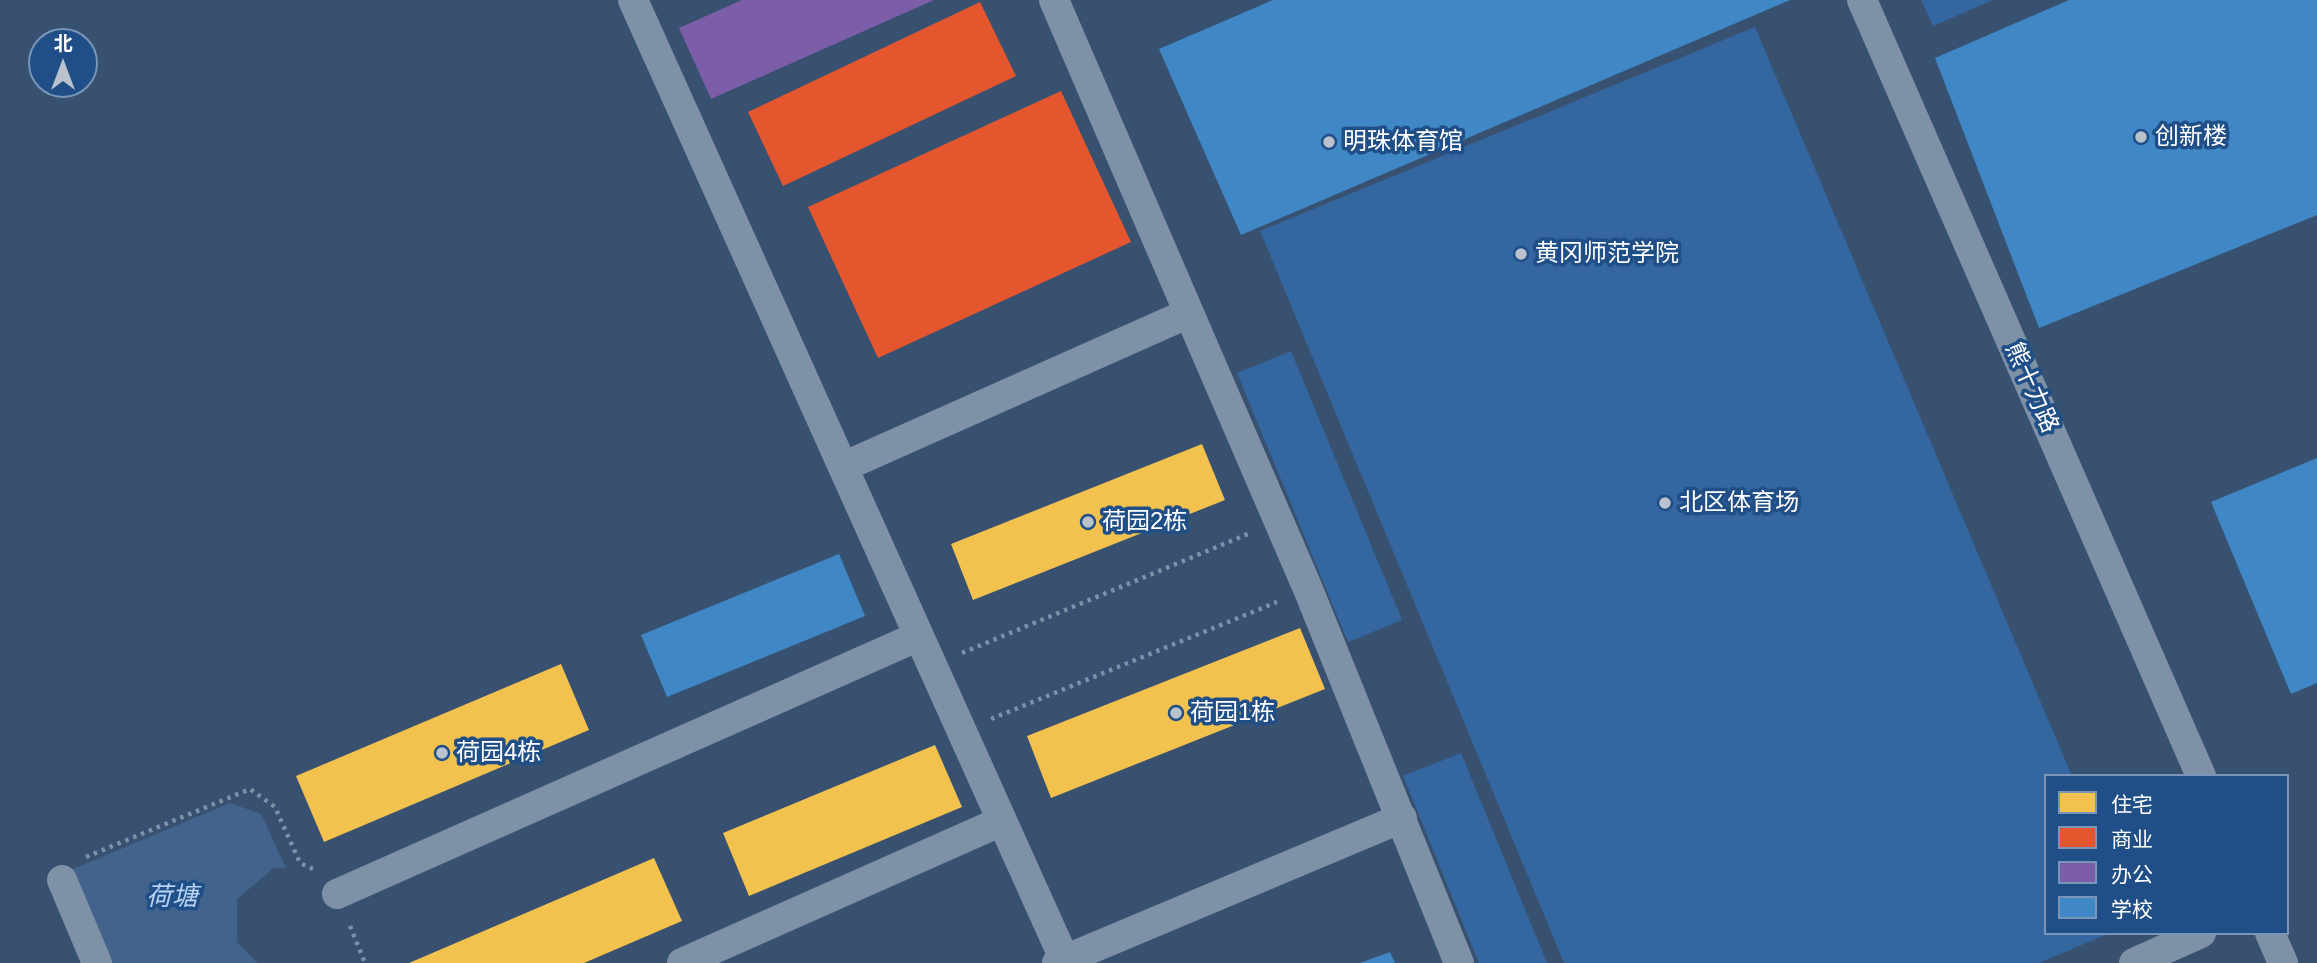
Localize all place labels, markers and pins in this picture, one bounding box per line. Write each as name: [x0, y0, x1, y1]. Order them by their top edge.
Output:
place label: 创新楼: [2155, 123, 2227, 151]
place label: 明珠体育馆: [1343, 128, 1463, 156]
marker: 创新楼: [2133, 129, 2149, 145]
marker: 明珠体育馆: [1321, 134, 1337, 150]
place label: 黄冈师范学院: [1535, 240, 1679, 268]
marker: 黄冈师范学院: [1513, 246, 1529, 262]
place label: 北区体育场: [1679, 489, 1799, 517]
marker: 北区体育场: [1657, 495, 1673, 511]
place label: 荷园2栋: [1102, 508, 1187, 536]
marker: 荷园2栋: [1080, 514, 1096, 530]
place label: 荷园1栋: [1190, 699, 1275, 727]
marker: 荷园1栋: [1168, 705, 1184, 721]
place label: 荷园4栋: [456, 739, 541, 767]
marker: 荷园4栋: [434, 745, 450, 761]

